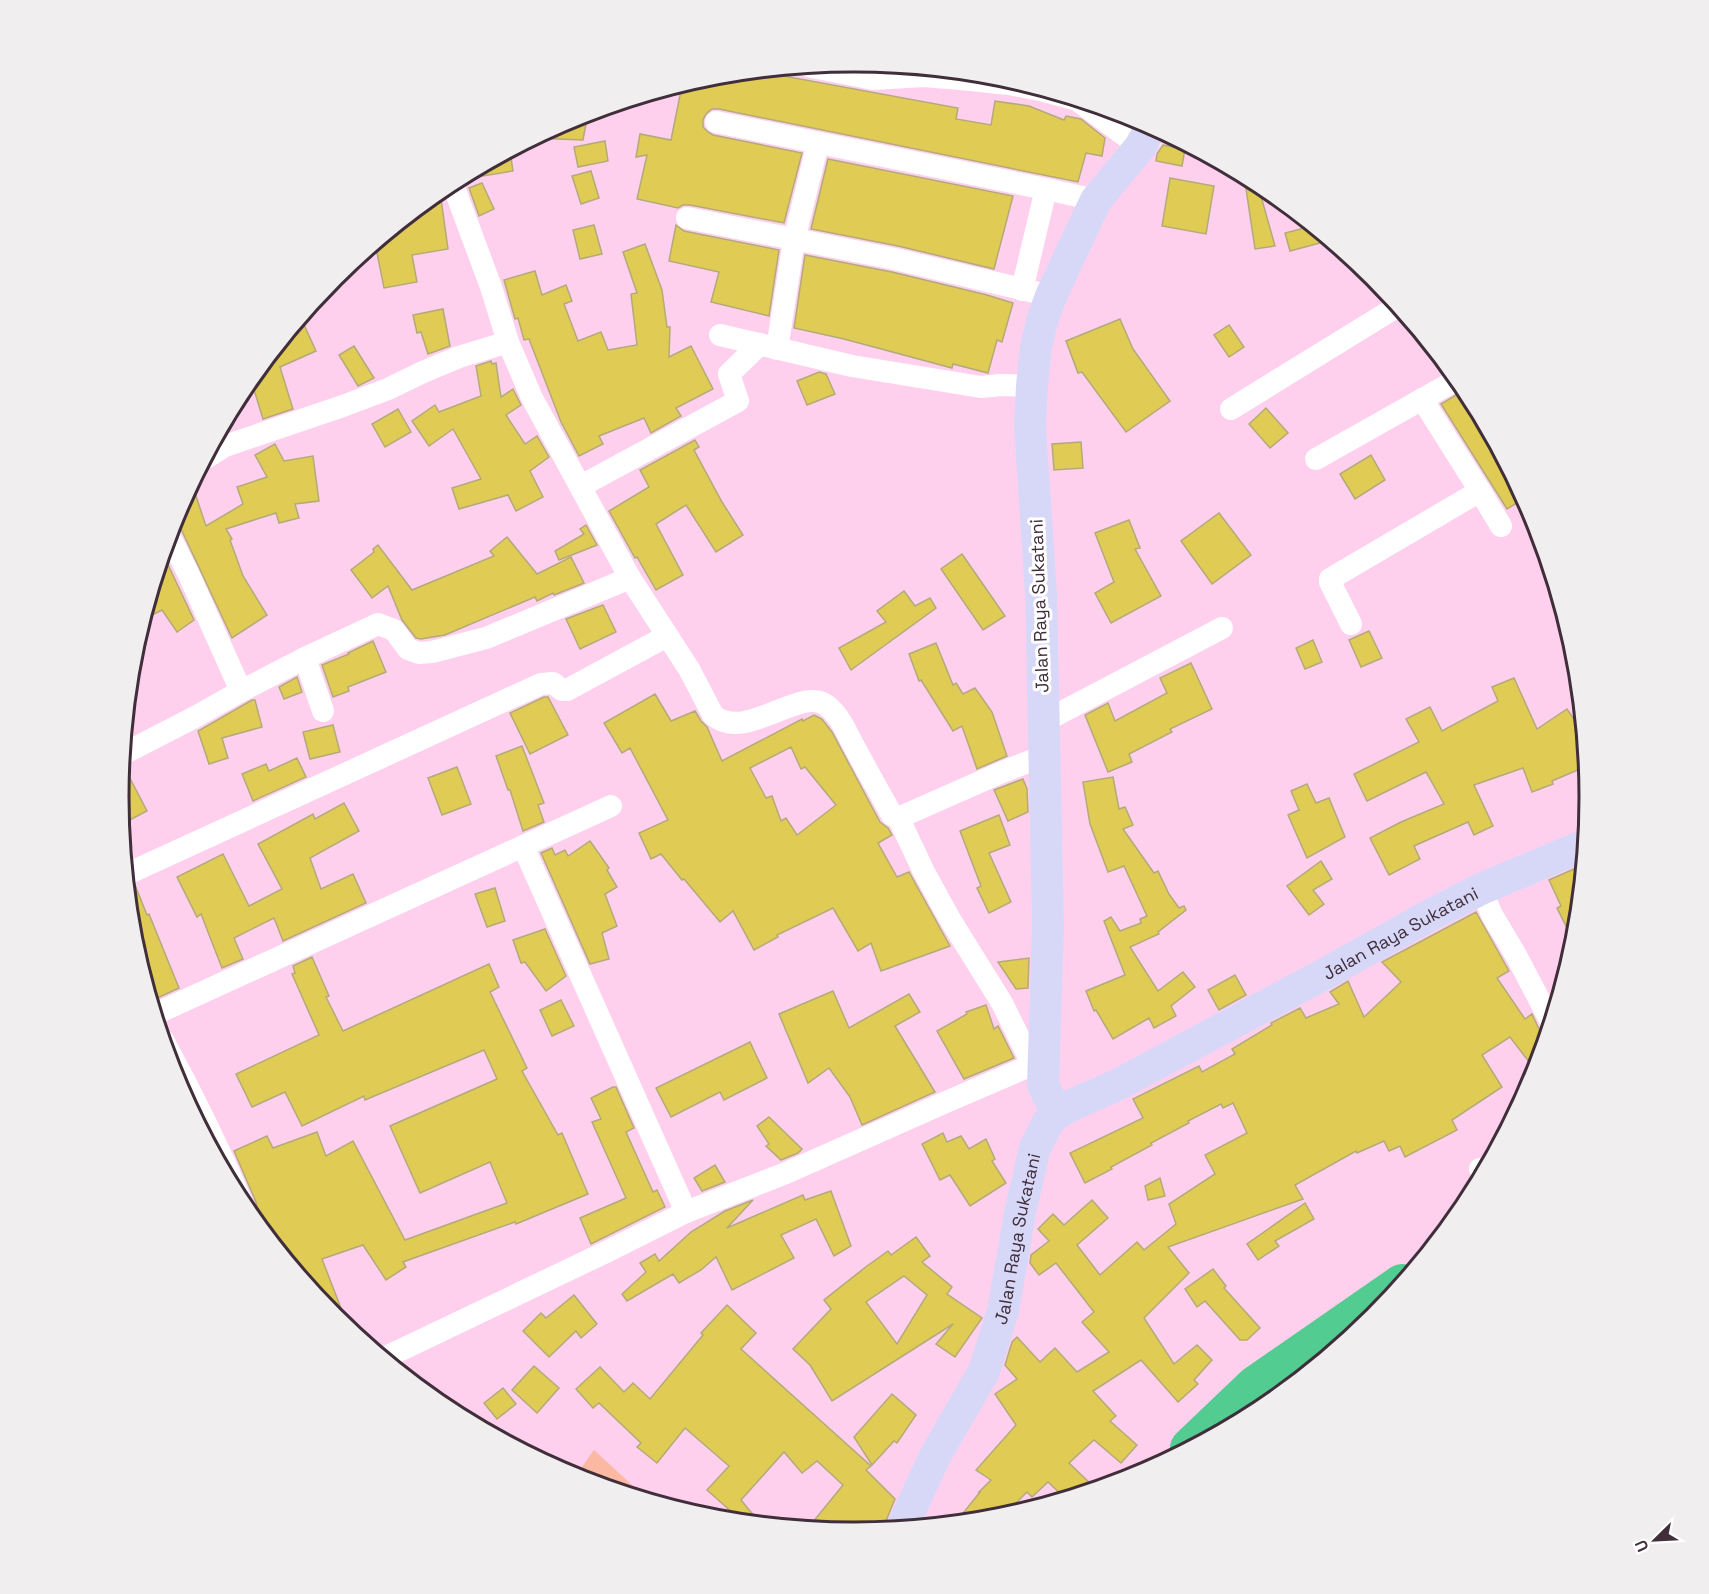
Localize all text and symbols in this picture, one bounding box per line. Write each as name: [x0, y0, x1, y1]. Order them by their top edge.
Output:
street label: Jalan Raya Sukatani: [1024, 519, 1054, 693]
street label: Jalan Raya Sukatani: [1318, 881, 1482, 984]
street label: Jalan Raya Sukatani: [988, 1151, 1045, 1327]
north arrow: [1625, 1510, 1685, 1570]
text: U: [1630, 1537, 1654, 1555]

